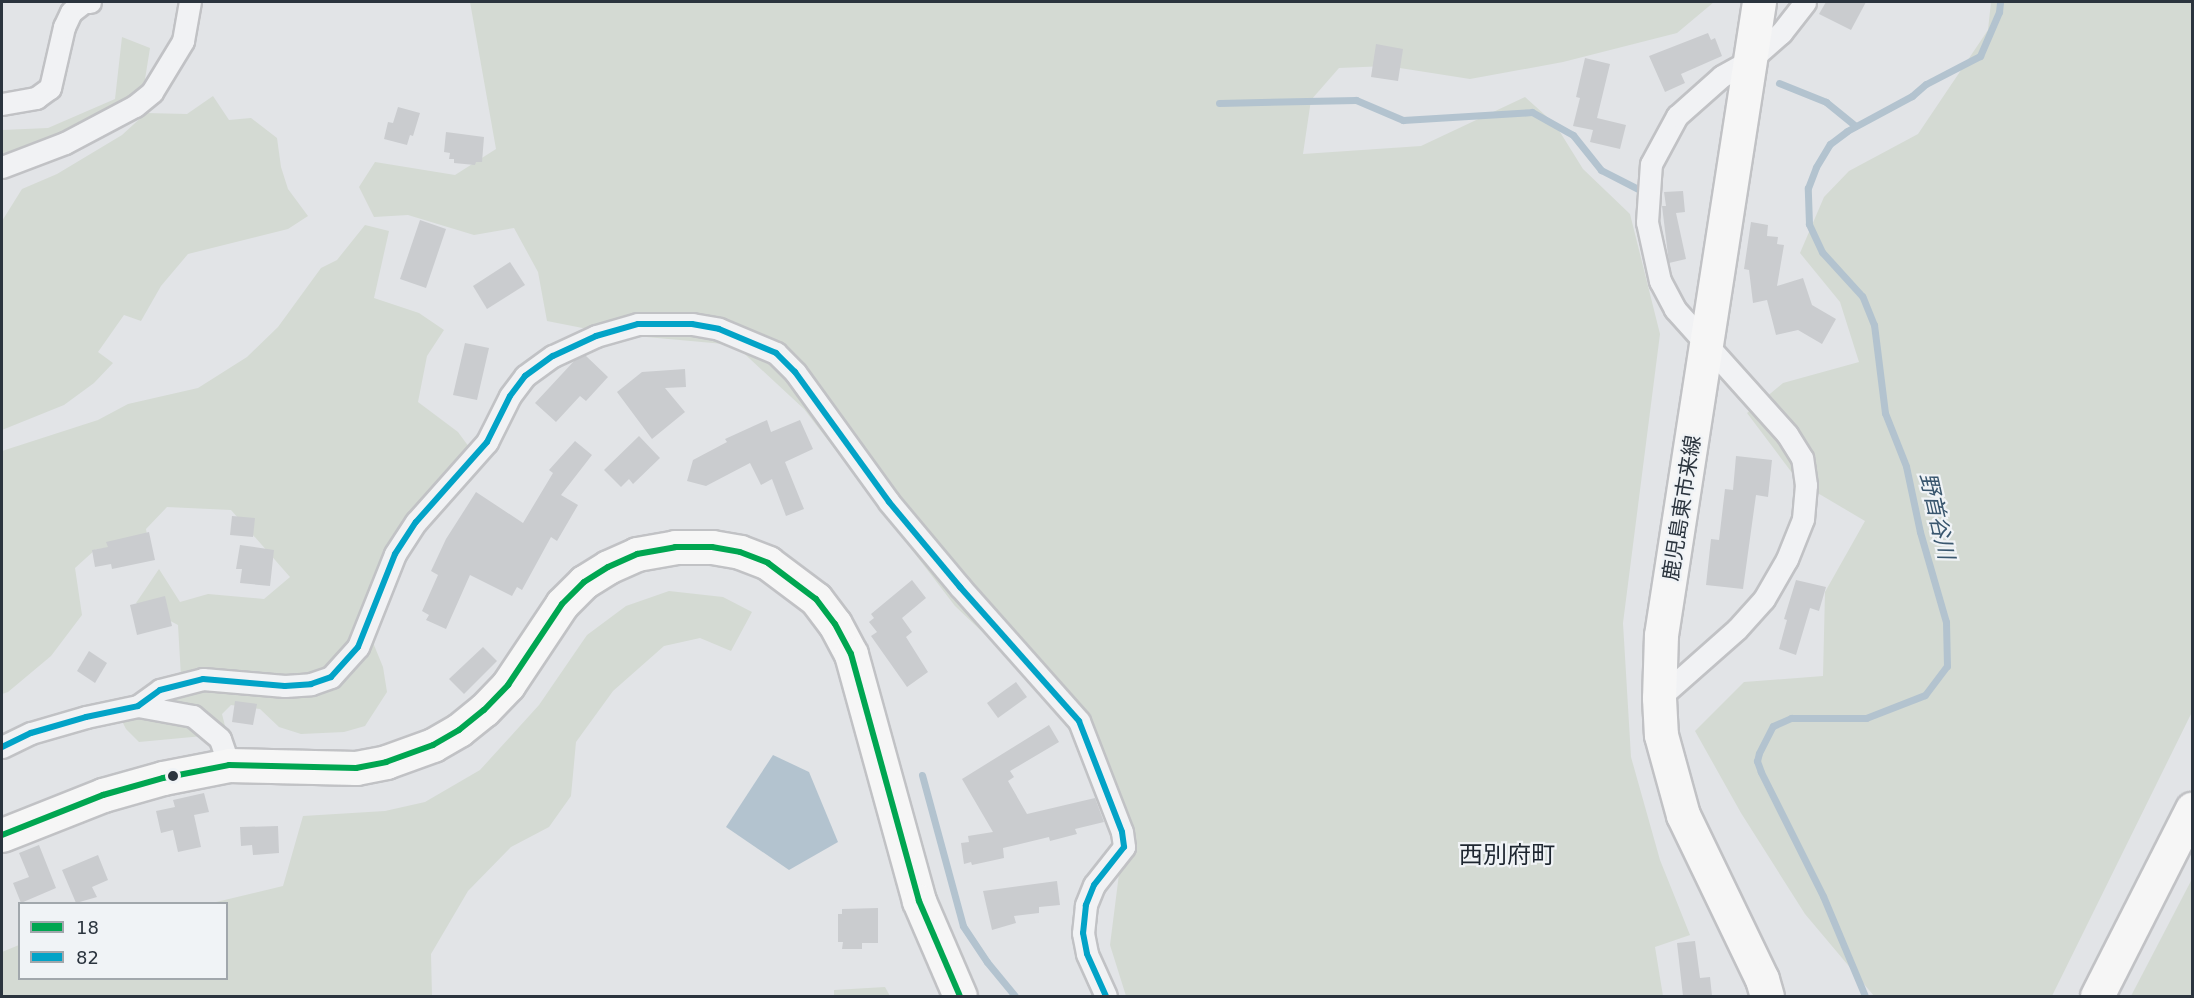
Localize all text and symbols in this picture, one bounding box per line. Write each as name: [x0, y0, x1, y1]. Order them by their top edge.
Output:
street label: 鹿児島東市来線: [1658, 433, 1706, 583]
water label: 野首谷川: [1914, 470, 1960, 562]
unlabelled marker: [167, 770, 179, 782]
district label: 西別府町: [1459, 842, 1555, 870]
legend: [18, 902, 228, 980]
text: 18: [76, 917, 99, 938]
text: 82: [76, 947, 99, 968]

